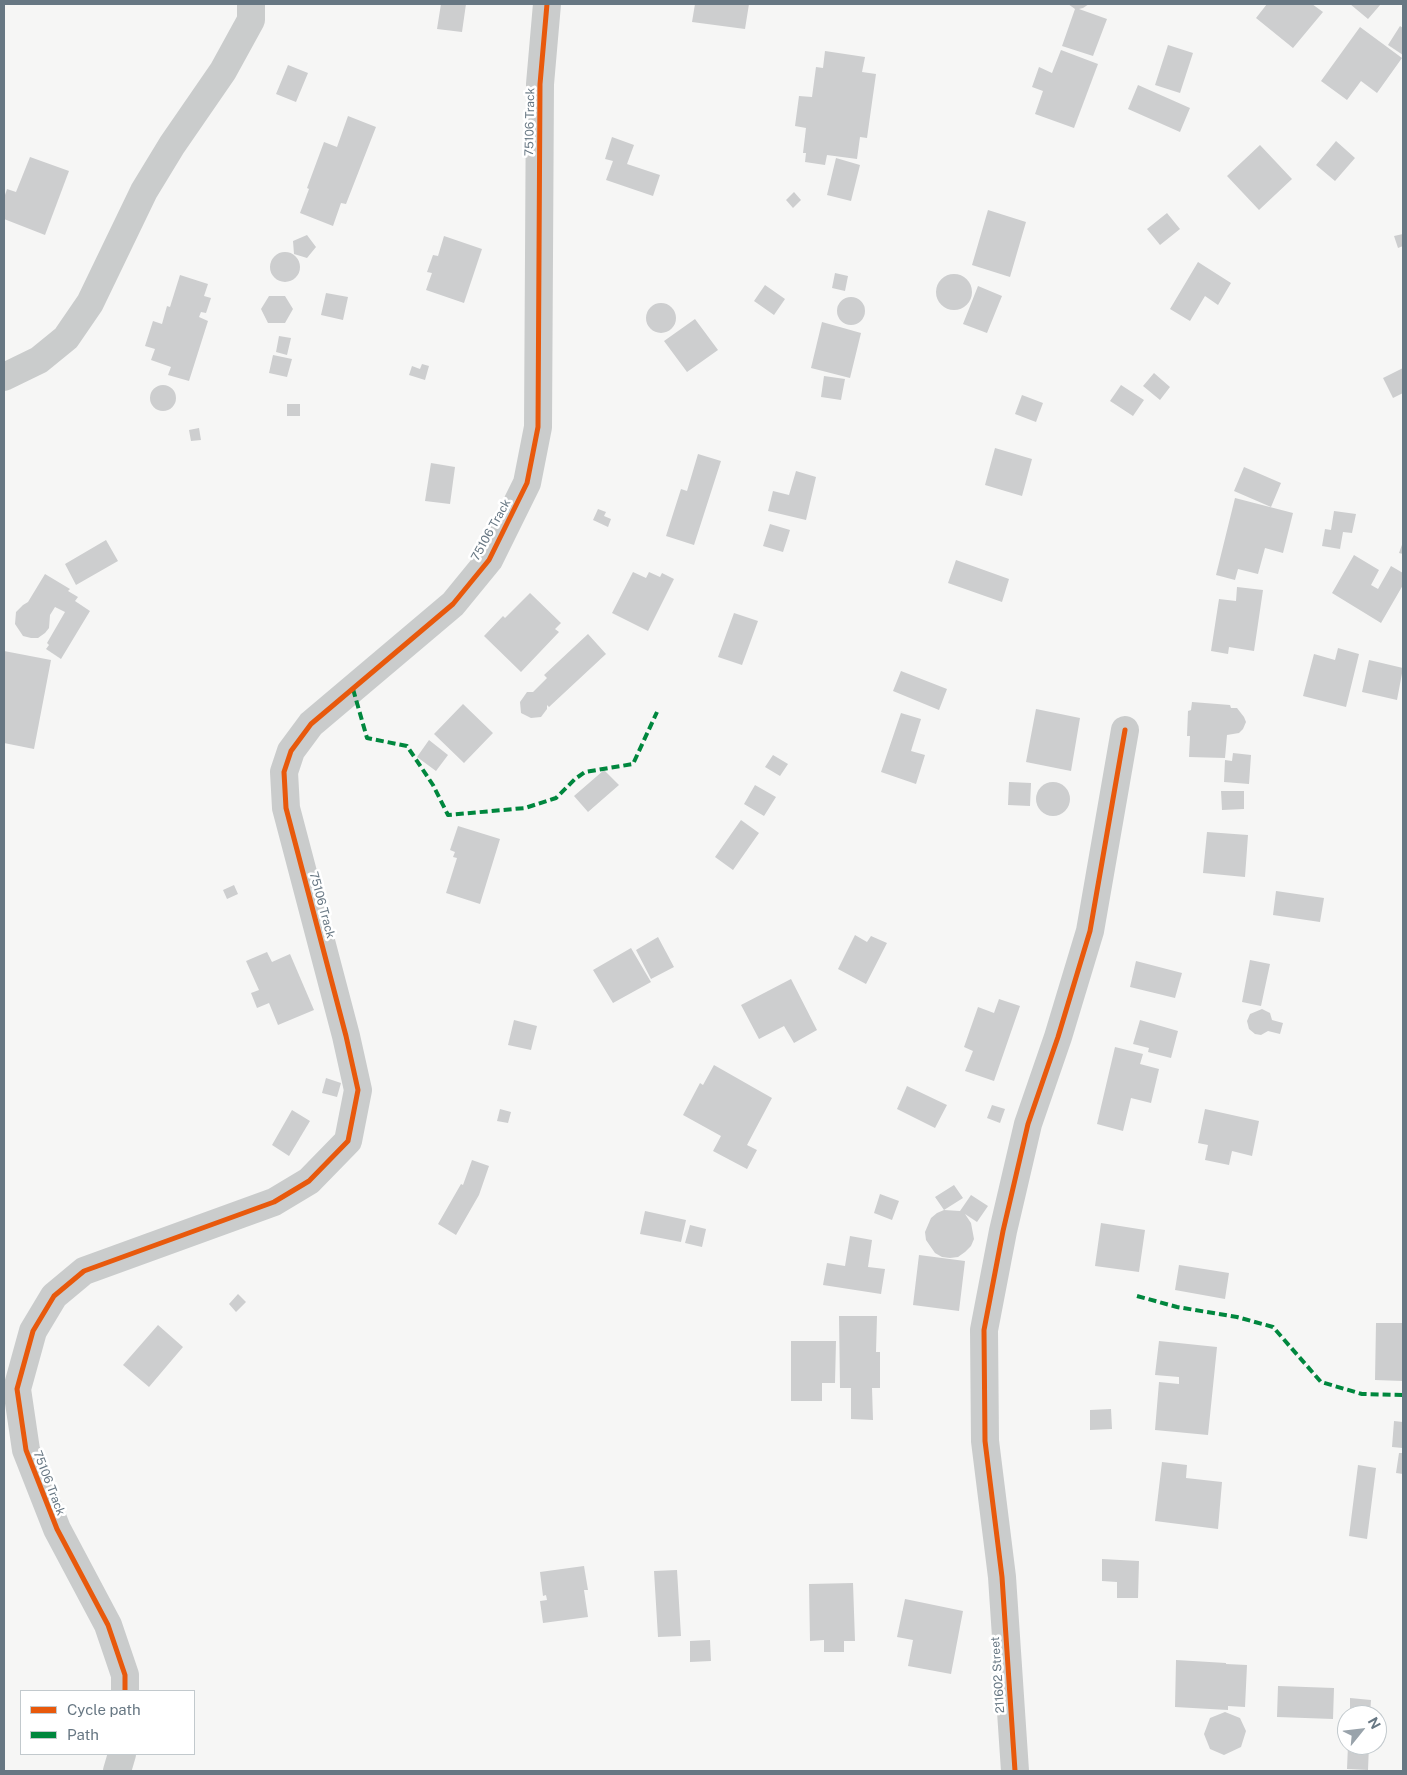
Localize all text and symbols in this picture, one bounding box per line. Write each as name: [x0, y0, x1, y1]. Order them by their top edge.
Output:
street label: 75106 Track: [522, 88, 538, 156]
street label: 75106 Track: [468, 497, 514, 563]
street label: 75106 Track: [306, 870, 338, 940]
street label: 75106 Track: [30, 1448, 68, 1518]
street label: 211602 Street: [988, 1636, 1008, 1714]
legend: [20, 1690, 195, 1755]
text: Cycle path: [67, 1701, 141, 1718]
north arrow: [1337, 1705, 1387, 1755]
text: N: [1365, 1715, 1384, 1732]
text: Path: [67, 1726, 99, 1743]

